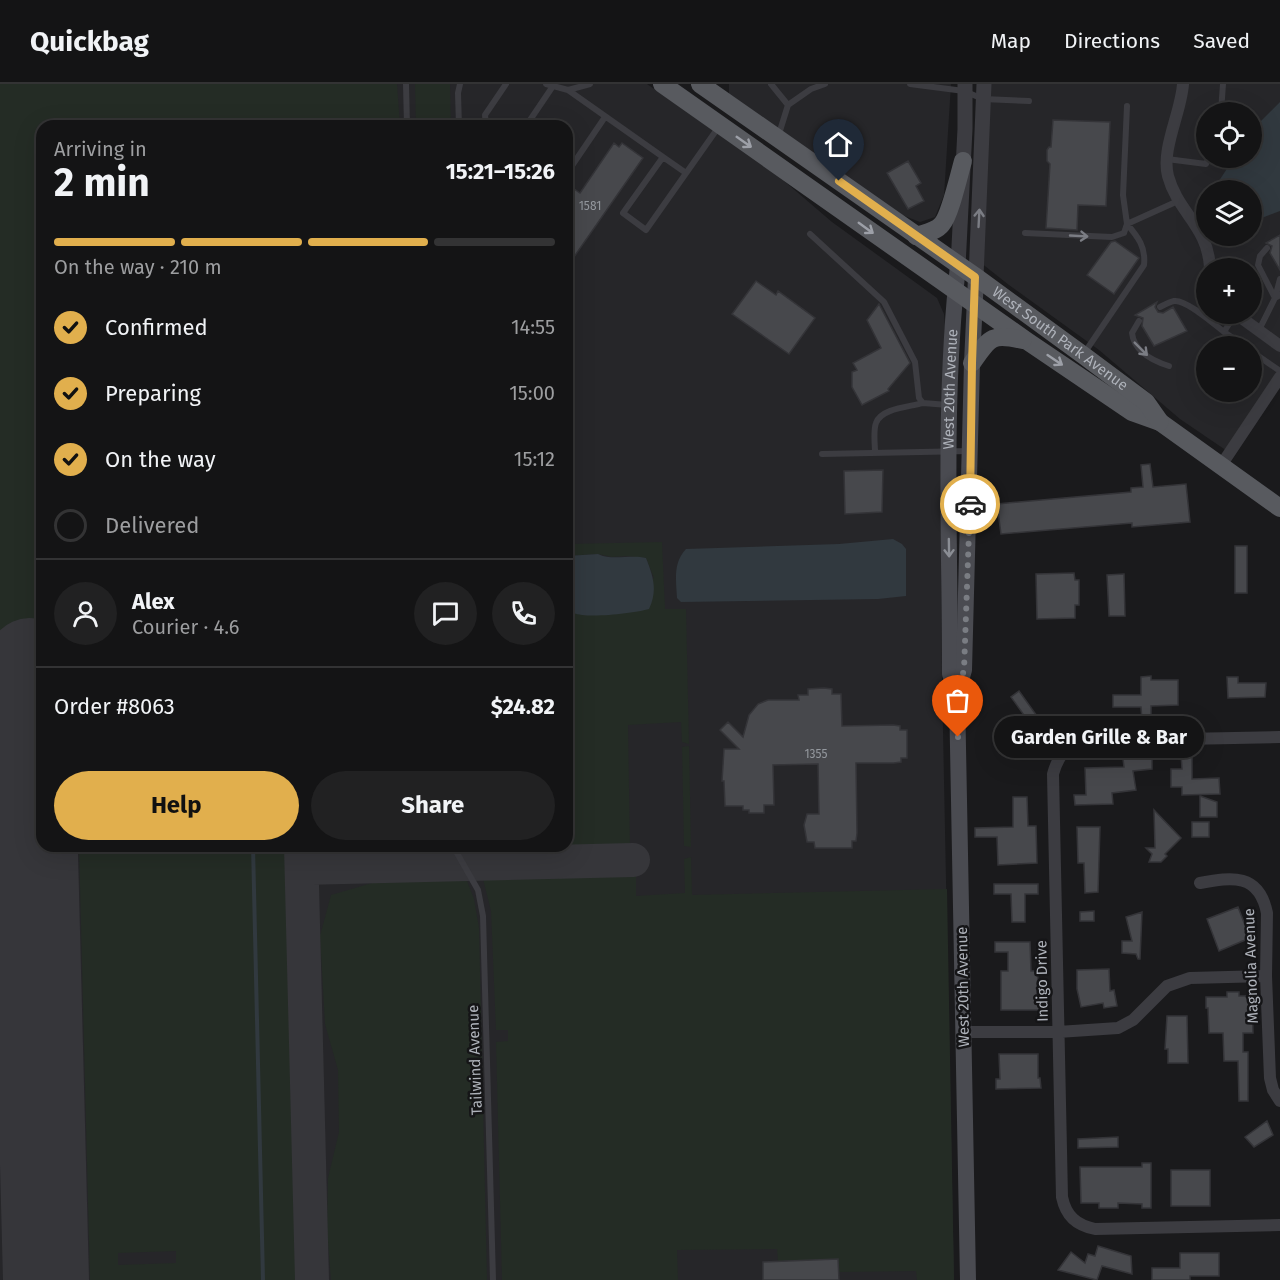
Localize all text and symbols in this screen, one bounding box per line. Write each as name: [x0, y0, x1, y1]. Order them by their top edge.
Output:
text: Quickbag: [30, 25, 149, 58]
text: Map: [991, 28, 1031, 54]
text: Directions: [1064, 28, 1160, 54]
text: Saved: [1193, 28, 1250, 54]
map controls: [1196, 102, 1262, 402]
button: locate: [1196, 102, 1262, 168]
pin: [813, 119, 864, 181]
icon: home: [822, 128, 855, 161]
one-way arrow: [735, 136, 752, 148]
text: Arriving in: [54, 137, 147, 161]
text: 15:21–15:26: [446, 158, 555, 185]
text: 2 min: [54, 160, 150, 206]
button: layers: [1196, 180, 1262, 246]
house number: 1581: [579, 199, 601, 213]
one-way arrow: [973, 209, 984, 229]
one-way arrow: [857, 222, 873, 234]
one-way arrow: [1069, 231, 1089, 242]
text: On the way · 210 m: [54, 255, 222, 279]
button: +: [1196, 258, 1262, 324]
street label: West South Park Avenue: [989, 283, 1132, 394]
icon: check: [54, 311, 87, 344]
text: Confirmed: [105, 314, 208, 341]
text: 14:55: [511, 315, 555, 339]
street label: West 20th Avenue: [939, 328, 961, 450]
button: −: [1196, 336, 1262, 402]
one-way arrow: [1133, 341, 1148, 356]
one-way arrow: [1047, 354, 1063, 366]
icon: check: [54, 377, 87, 410]
text: Preparing: [105, 380, 201, 407]
text: 15:00: [509, 381, 555, 405]
icon: check: [54, 443, 87, 476]
text: On the way: [105, 446, 216, 473]
text: 15:12: [514, 447, 555, 471]
courier: [940, 474, 1000, 534]
icon: car: [954, 488, 987, 521]
text: Delivered: [105, 512, 200, 539]
one-way arrow: [943, 538, 955, 558]
button: person: [54, 582, 117, 645]
button: chat: [414, 582, 477, 645]
button: phone: [492, 582, 555, 645]
text: Alex: [132, 588, 175, 615]
text: Courier · 4.6: [132, 615, 239, 639]
pin: [932, 675, 983, 737]
icon: bag: [941, 684, 974, 717]
text: Order #8063: [54, 693, 175, 720]
text: $24.82: [491, 693, 555, 720]
callout: Garden Grille & Bar: [994, 716, 1204, 758]
text: Garden Grille & Bar: [1011, 725, 1187, 749]
house number: 1355: [804, 747, 828, 761]
button: Help: [54, 771, 299, 840]
button: Share: [311, 771, 555, 840]
street label: Magnolia Avenue: [1240, 908, 1262, 1024]
street label: West 20th Avenue: [953, 927, 973, 1047]
street label: Indigo Drive: [1032, 940, 1052, 1022]
street label: Tailwind Avenue: [464, 1005, 486, 1115]

